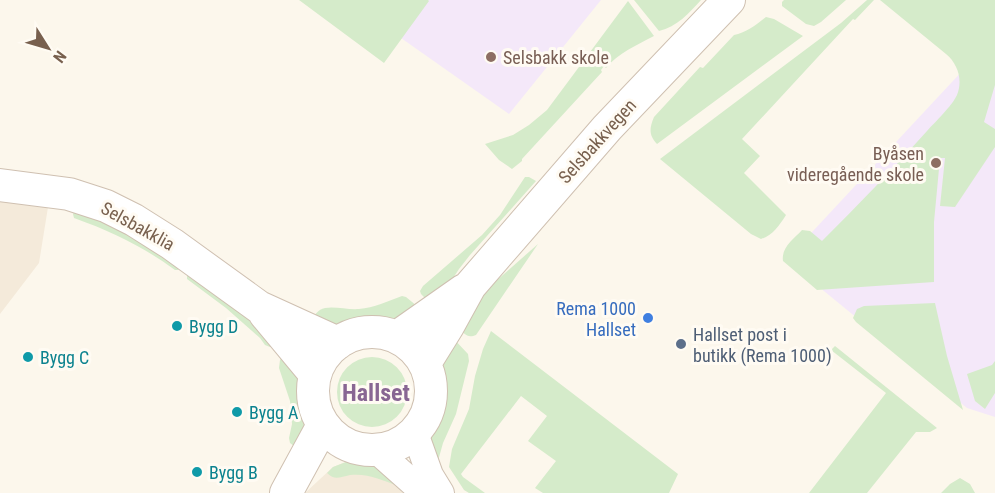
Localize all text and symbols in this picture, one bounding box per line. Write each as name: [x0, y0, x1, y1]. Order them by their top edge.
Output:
north arrow: [18, 18, 78, 78]
text: N: [49, 47, 70, 66]
place label: Selsbakk skole: [503, 47, 609, 68]
marker: Selsbakk skole: [484, 50, 498, 64]
street label: Selsbakkvegen: [554, 95, 640, 187]
place label: Byåsen videregående skole: [787, 143, 924, 185]
marker: Byåsen videregående skole: [929, 156, 943, 170]
street label: Selsbakklia: [98, 197, 178, 255]
place label: Rema 1000 Hallset: [556, 298, 636, 340]
marker: Rema 1000 Hallset: [641, 311, 655, 325]
place label: Bygg D: [189, 316, 238, 337]
marker: Bygg D: [170, 319, 184, 333]
place label: Hallset post i butikk (Rema 1000): [693, 324, 832, 367]
marker: Hallset post i butikk (Rema 1000): [674, 337, 688, 351]
place label: Bygg C: [40, 347, 89, 368]
marker: Bygg C: [21, 350, 35, 364]
district label: Hallset: [342, 379, 410, 407]
place label: Bygg A: [249, 402, 299, 423]
marker: Bygg A: [230, 405, 244, 419]
place label: Bygg B: [209, 462, 258, 483]
marker: Bygg B: [190, 465, 204, 479]

